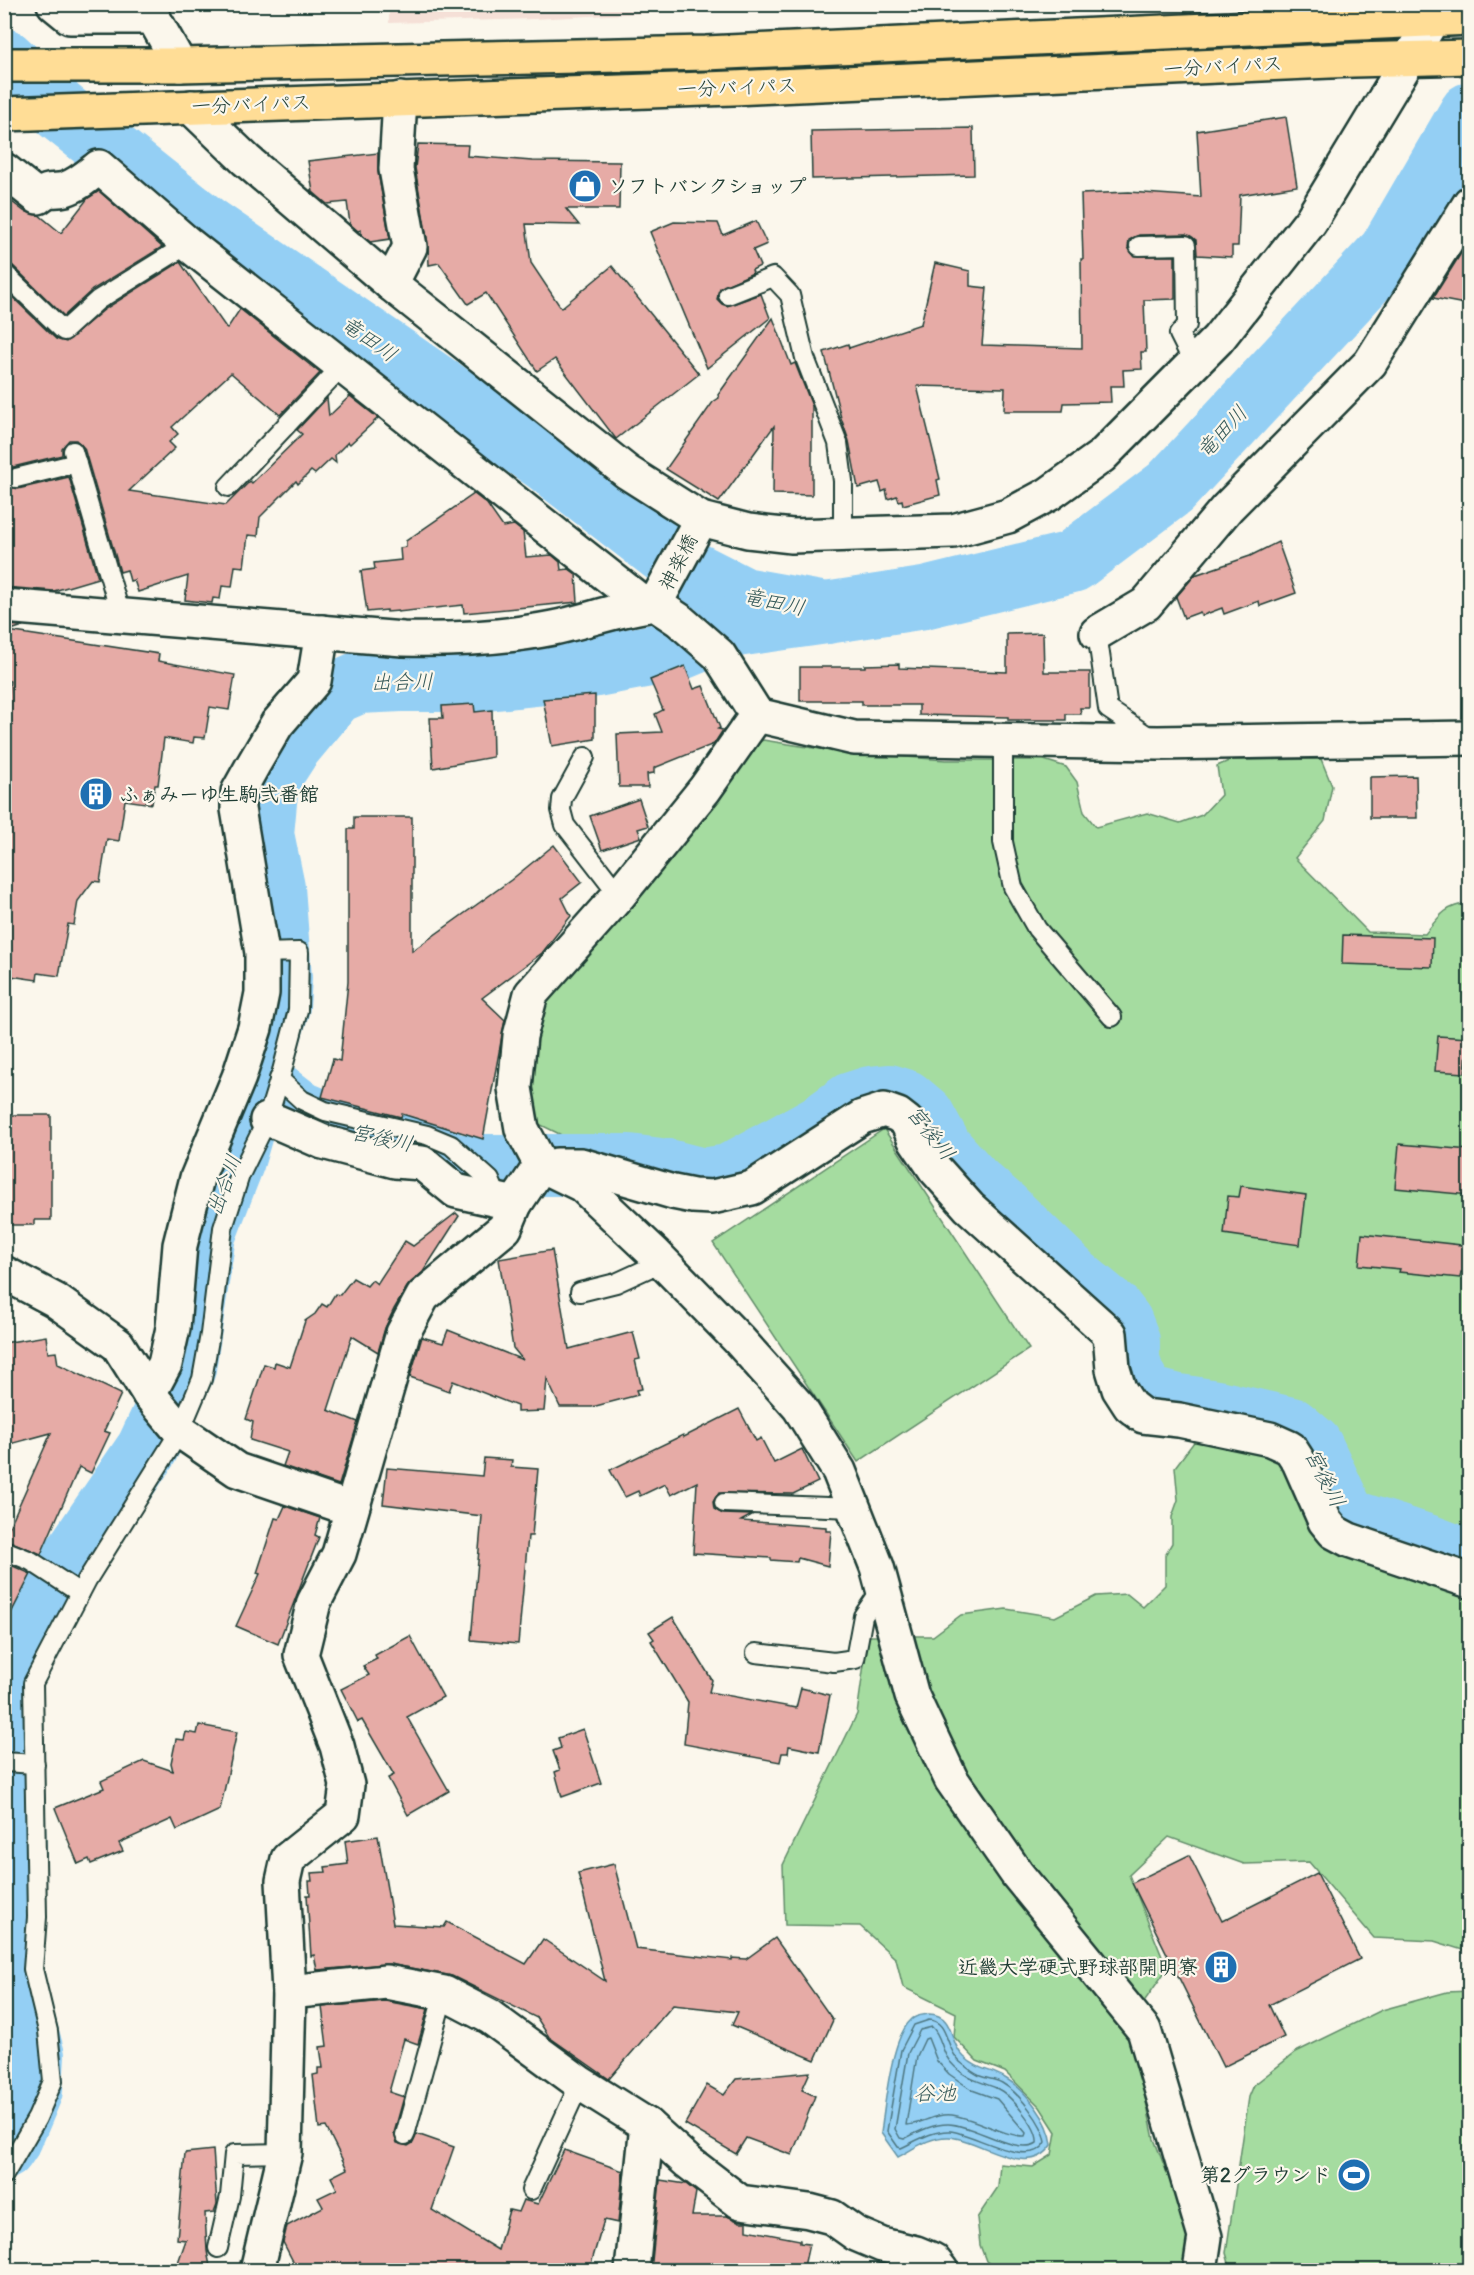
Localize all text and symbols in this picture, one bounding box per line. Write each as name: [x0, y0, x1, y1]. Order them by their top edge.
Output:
street label: 一分バイパス: [1163, 50, 1283, 81]
street label: 一分バイパス: [677, 72, 797, 101]
street label: 一分バイパス: [191, 89, 311, 118]
shop icon: ソフトバンクショップ: [567, 168, 603, 204]
place label: ソフトバンクショップ: [608, 173, 806, 198]
water label: 竜田川: [336, 309, 403, 368]
water label: 竜田川: [1190, 399, 1253, 464]
street label: 神楽橋: [653, 529, 702, 594]
water label: 竜田川: [740, 582, 808, 621]
water label: 出合川: [370, 667, 434, 696]
building icon: ふぁみーゆ生駒弐番館: [78, 776, 114, 812]
place label: ふぁみーゆ生駒弐番館: [119, 781, 319, 806]
water label: 宮後川: [901, 1100, 961, 1166]
water label: 宮後川: [348, 1118, 416, 1157]
water label: 出合川: [200, 1151, 247, 1219]
water label: 宮後川: [1299, 1444, 1352, 1512]
building icon: 近畿大学硬式野球部開明寮: [1203, 1949, 1239, 1985]
place label: 近畿大学硬式野球部開明寮: [958, 1954, 1198, 1979]
water label: 谷池: [914, 2079, 957, 2106]
sports icon: 第2グラウンド: [1336, 2157, 1372, 2193]
place label: 第2グラウンド: [1200, 2162, 1331, 2187]

